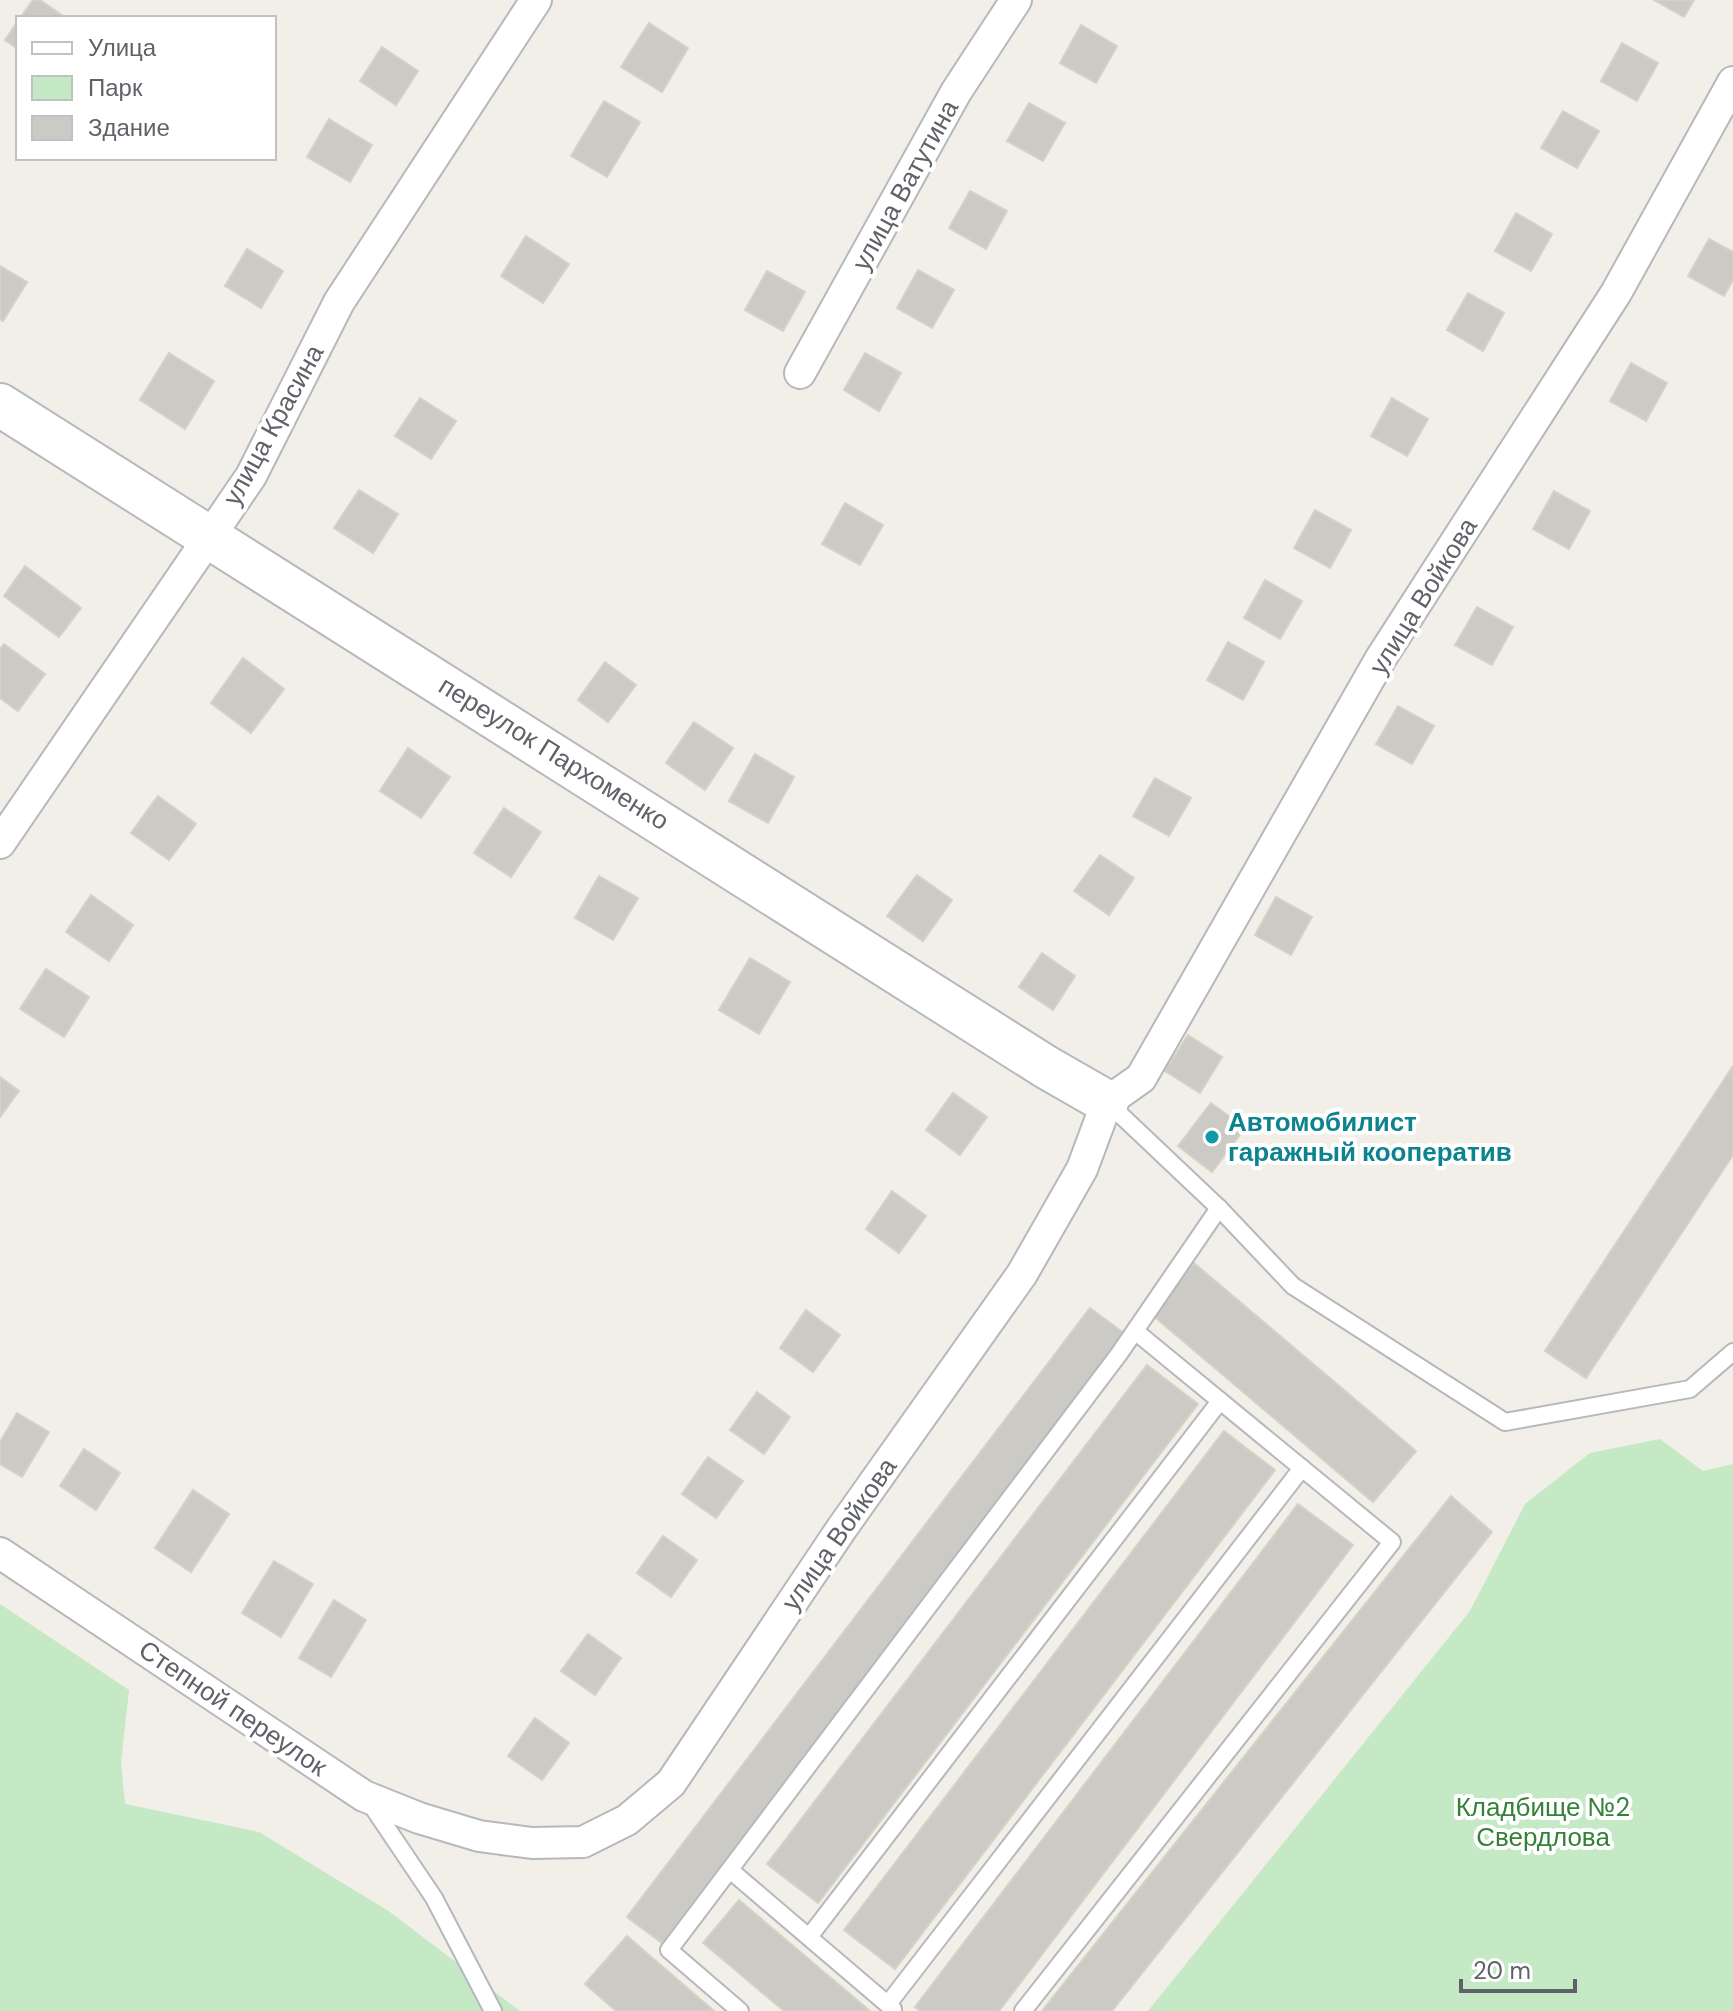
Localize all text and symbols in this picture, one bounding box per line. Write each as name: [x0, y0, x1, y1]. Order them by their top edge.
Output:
legend: [16, 16, 276, 160]
text: Улица: [88, 32, 157, 63]
text: Парк: [88, 72, 143, 103]
street label: улица Ватутина: [844, 93, 966, 276]
text: Здание: [88, 112, 170, 143]
street label: улица Красина: [215, 338, 331, 511]
street label: улица Войкова: [1361, 511, 1485, 681]
street label: переулок Пархоменко: [433, 668, 675, 838]
place label: Автомобилист гаражный кооператив: [1228, 1105, 1512, 1169]
marker: Автомобилист гаражный кооператив: [1203, 1128, 1221, 1146]
street label: улица Войкова: [774, 1451, 905, 1617]
street label: Степной переулок: [132, 1632, 334, 1784]
park label: Кладбище №2 Свердлова: [1456, 1790, 1630, 1854]
scale bar: [1461, 1943, 1575, 1993]
text: 20 m: [1473, 1955, 1531, 1986]

